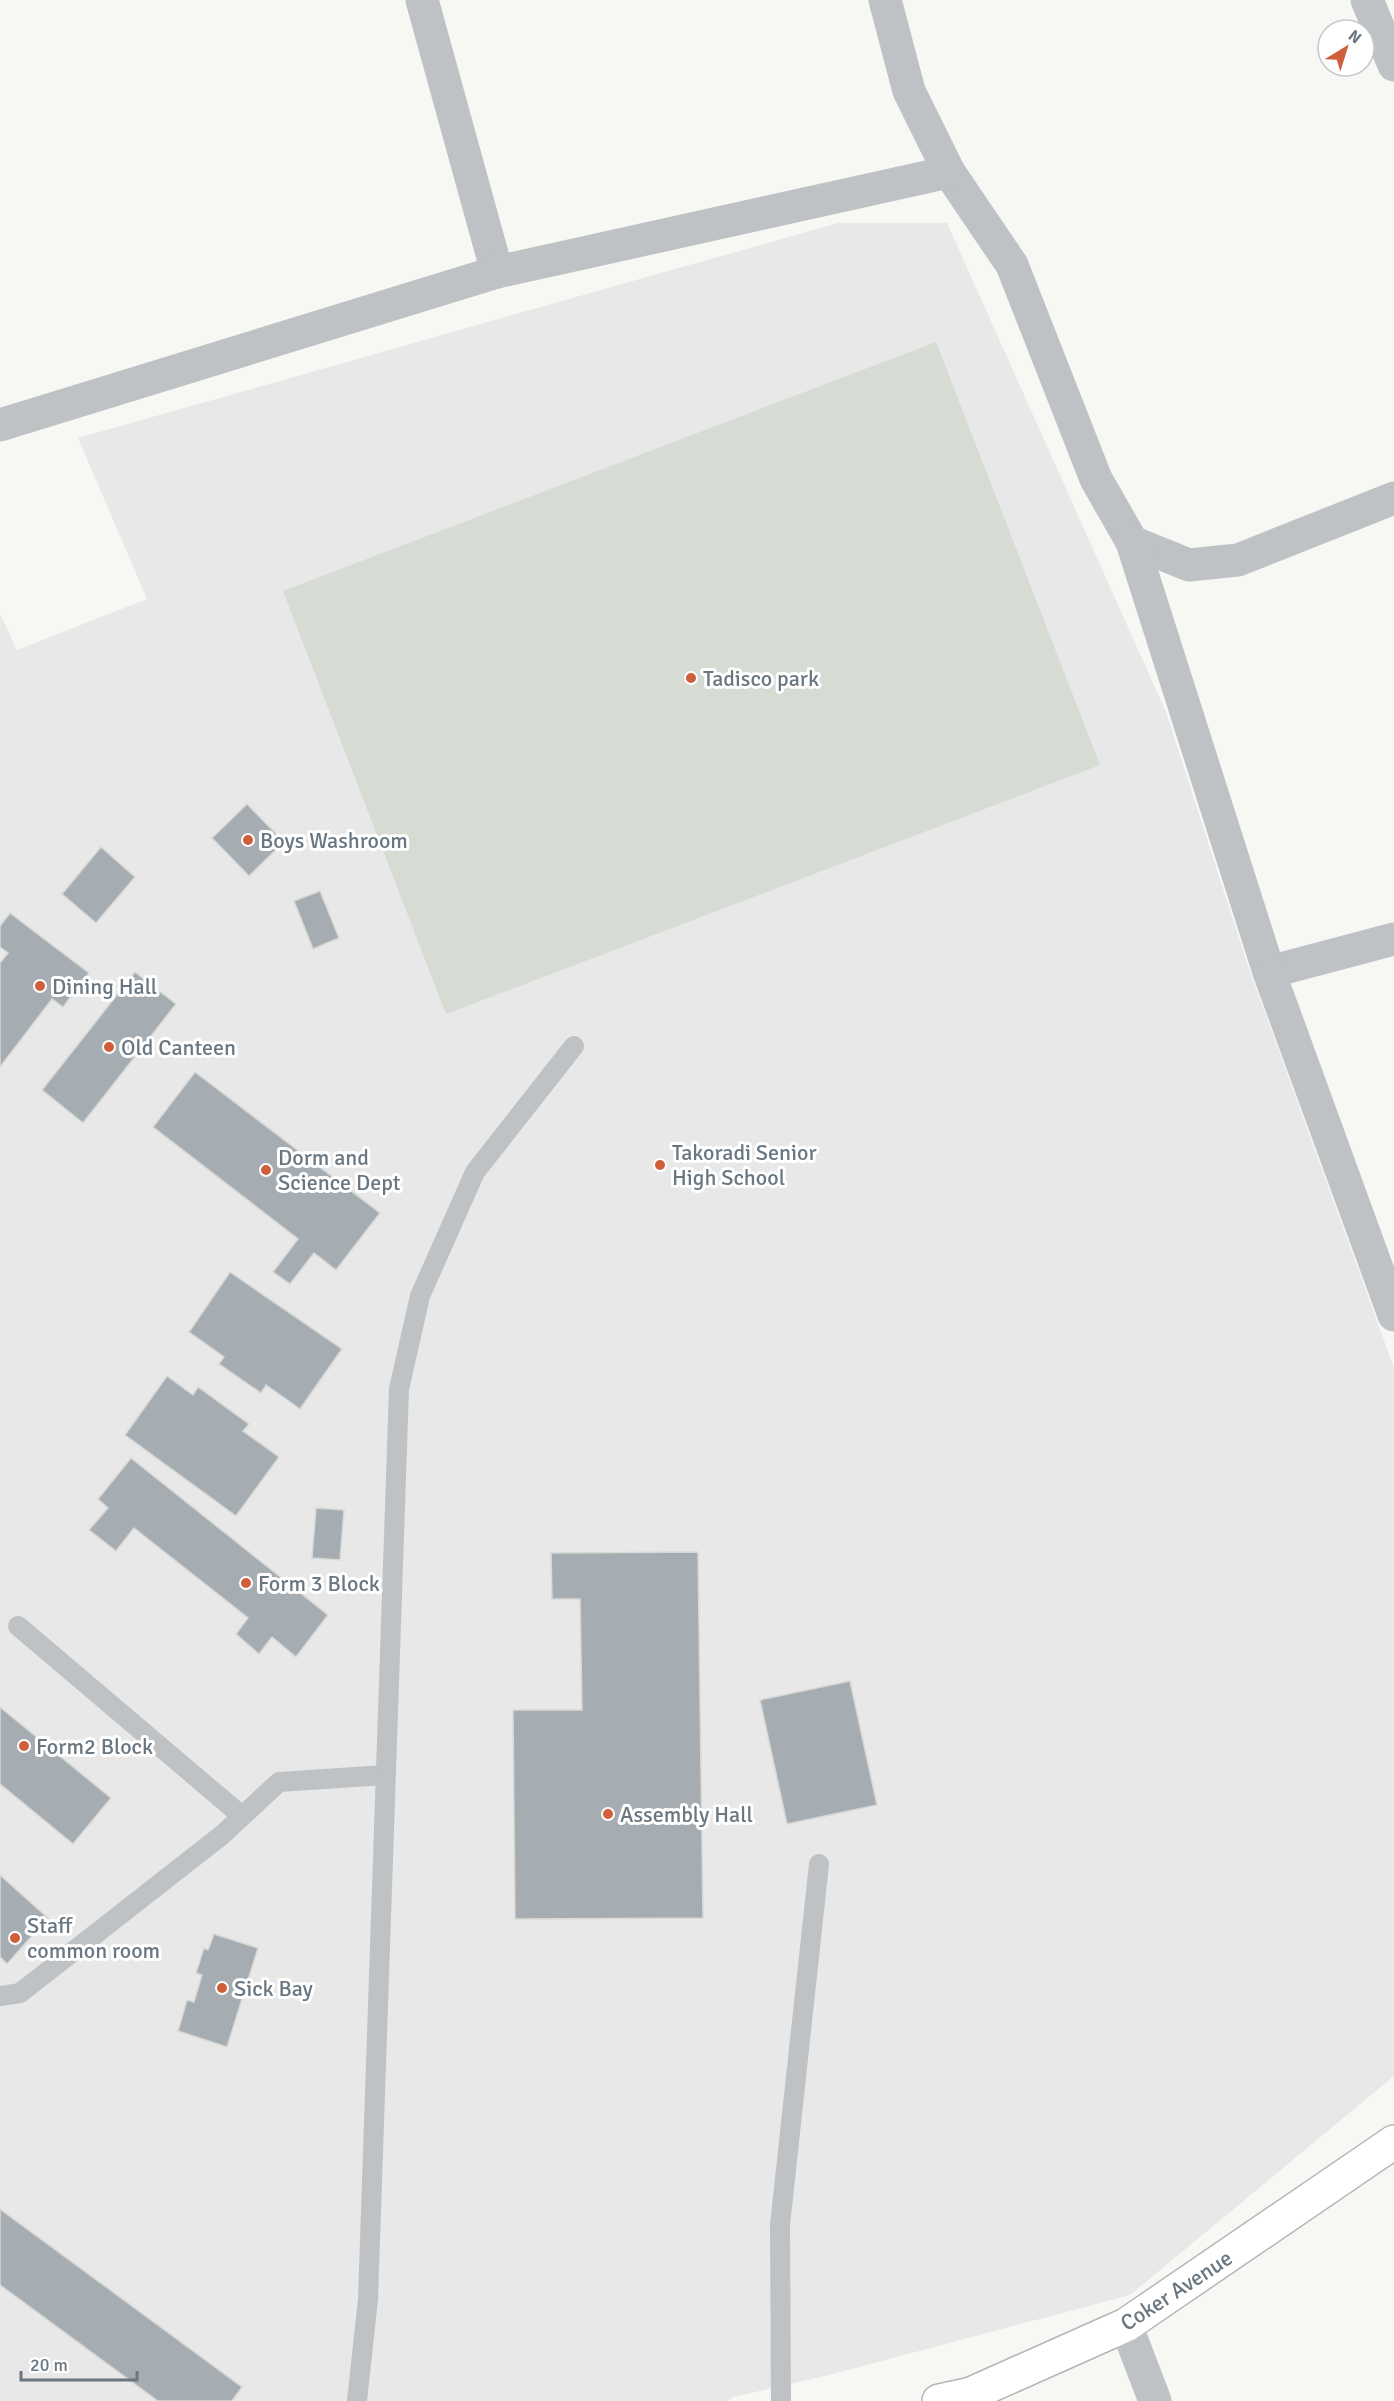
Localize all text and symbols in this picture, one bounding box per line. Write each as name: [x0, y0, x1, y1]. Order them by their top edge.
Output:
north arrow: [1316, 18, 1376, 78]
text: N: [1344, 26, 1365, 48]
place label: Tadisco park: [703, 665, 819, 692]
marker: Tadisco park: [684, 671, 698, 685]
place label: Boys Washroom: [260, 827, 408, 854]
marker: Boys Washroom: [241, 833, 255, 847]
place label: Dining Hall: [52, 973, 157, 1000]
marker: Dining Hall: [33, 979, 47, 993]
place label: Old Canteen: [121, 1034, 236, 1061]
marker: Old Canteen: [102, 1040, 116, 1054]
place label: Takoradi Senior High School: [672, 1139, 817, 1191]
place label: Dorm and Science Dept: [278, 1144, 401, 1196]
marker: Takoradi Senior High School: [653, 1158, 667, 1172]
marker: Dorm and Science Dept: [259, 1163, 273, 1177]
place label: Form 3 Block: [258, 1570, 380, 1597]
marker: Form 3 Block: [239, 1576, 253, 1590]
place label: Form2 Block: [36, 1733, 153, 1760]
marker: Form2 Block: [17, 1739, 31, 1753]
place label: Assembly Hall: [620, 1801, 753, 1828]
marker: Assembly Hall: [601, 1807, 615, 1821]
place label: Staff common room: [27, 1912, 160, 1964]
marker: Staff common room: [8, 1931, 22, 1945]
place label: Sick Bay: [234, 1975, 314, 2002]
marker: Sick Bay: [215, 1981, 229, 1995]
street label: Coker Avenue: [1115, 2244, 1237, 2337]
scale bar: [21, 2344, 136, 2382]
text: 20 m: [30, 2354, 68, 2376]

